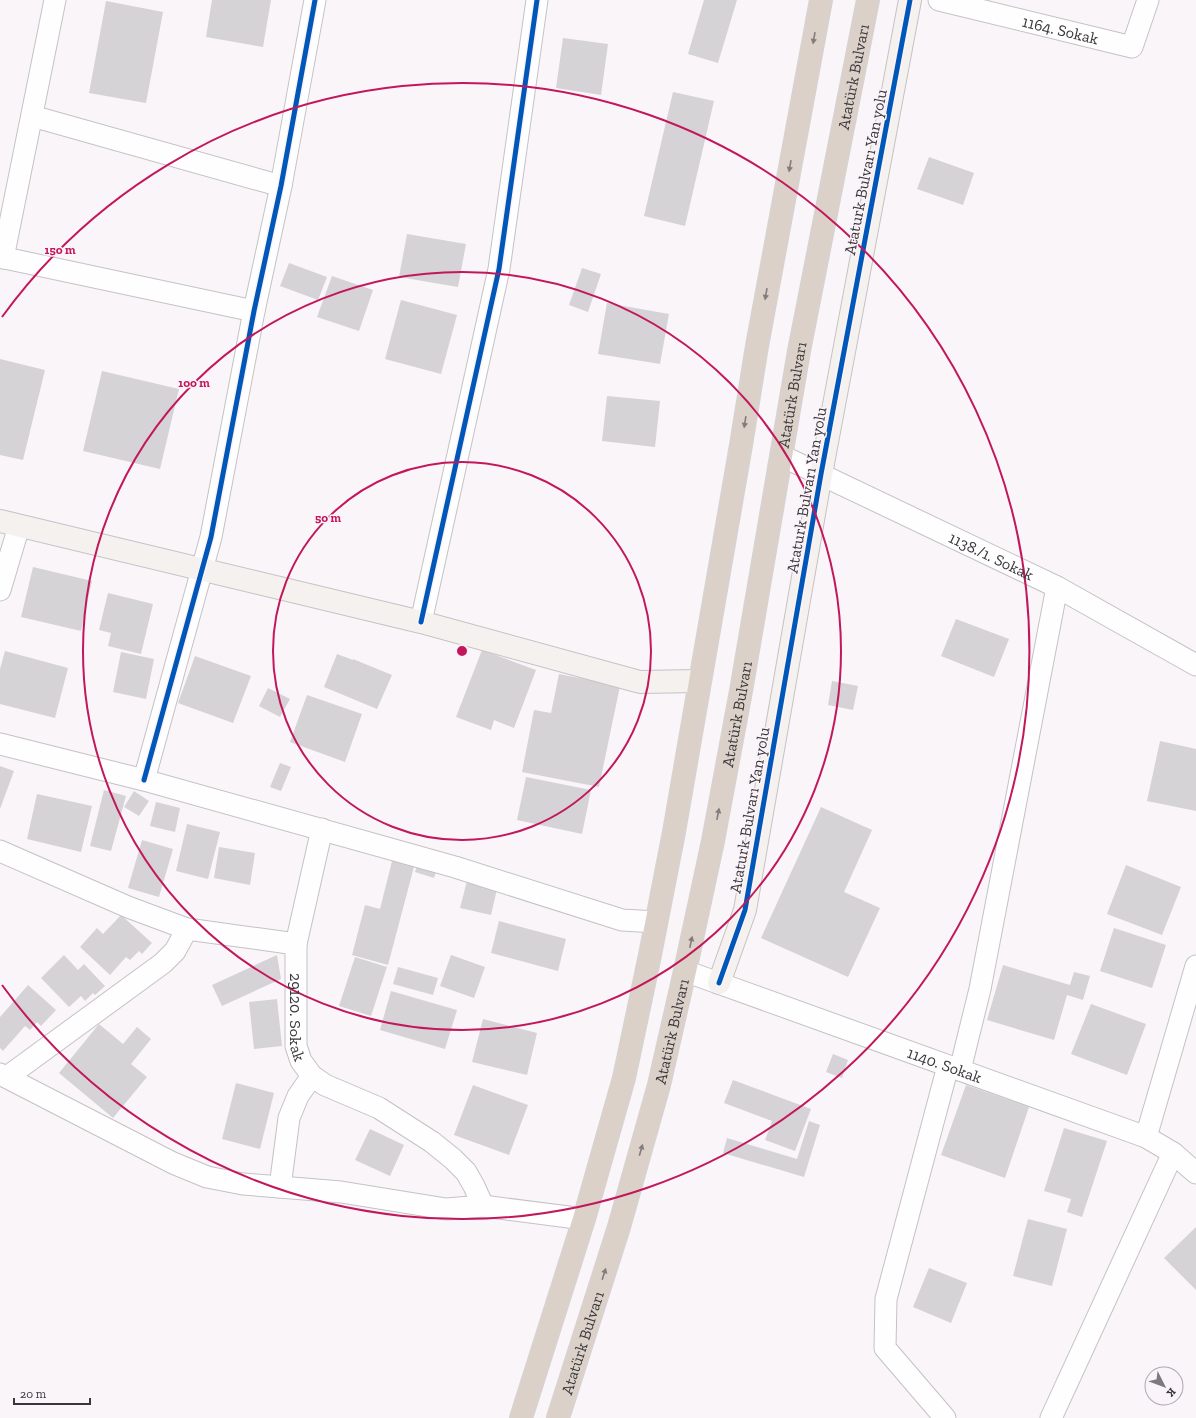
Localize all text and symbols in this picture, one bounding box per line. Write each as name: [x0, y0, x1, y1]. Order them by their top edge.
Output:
street label: 1164. Sokak: [1020, 12, 1101, 49]
street label: Atatürk Bulvarı: [834, 22, 873, 131]
one-way arrow: [810, 32, 816, 44]
street label: Ataturk Bulvarı Yan yolu: [840, 88, 891, 257]
one-way arrow: [787, 160, 793, 172]
text: 150 m: [45, 243, 76, 257]
one-way arrow: [763, 288, 769, 300]
street label: Atatürk Bulvarı: [774, 340, 811, 449]
text: 100 m: [178, 376, 210, 390]
street label: Ataturk Bulvarı Yan yolu: [783, 405, 830, 575]
one-way arrow: [742, 416, 748, 428]
text: 50 m: [315, 511, 341, 525]
street label: 1138./1. Sokak: [946, 528, 1037, 585]
centre of rings: [455, 644, 469, 658]
street label: Atatürk Bulvarı: [718, 659, 756, 769]
street label: Ataturk Bulvarı Yan yolu: [726, 725, 773, 895]
one-way arrow: [715, 808, 721, 820]
one-way arrow: [689, 935, 695, 948]
street label: 29120. Sokak: [286, 973, 310, 1064]
street label: Atatürk Bulvarı: [651, 977, 693, 1086]
street label: 1140. Sokak: [905, 1043, 985, 1087]
one-way arrow: [638, 1143, 644, 1155]
one-way arrow: [601, 1268, 607, 1280]
street label: Atatürk Bulvarı: [557, 1288, 608, 1397]
north arrow: [1144, 1366, 1184, 1406]
scale bar: [14, 1380, 90, 1406]
text: K: [1163, 1385, 1178, 1400]
text: 20 m: [20, 1387, 47, 1401]

